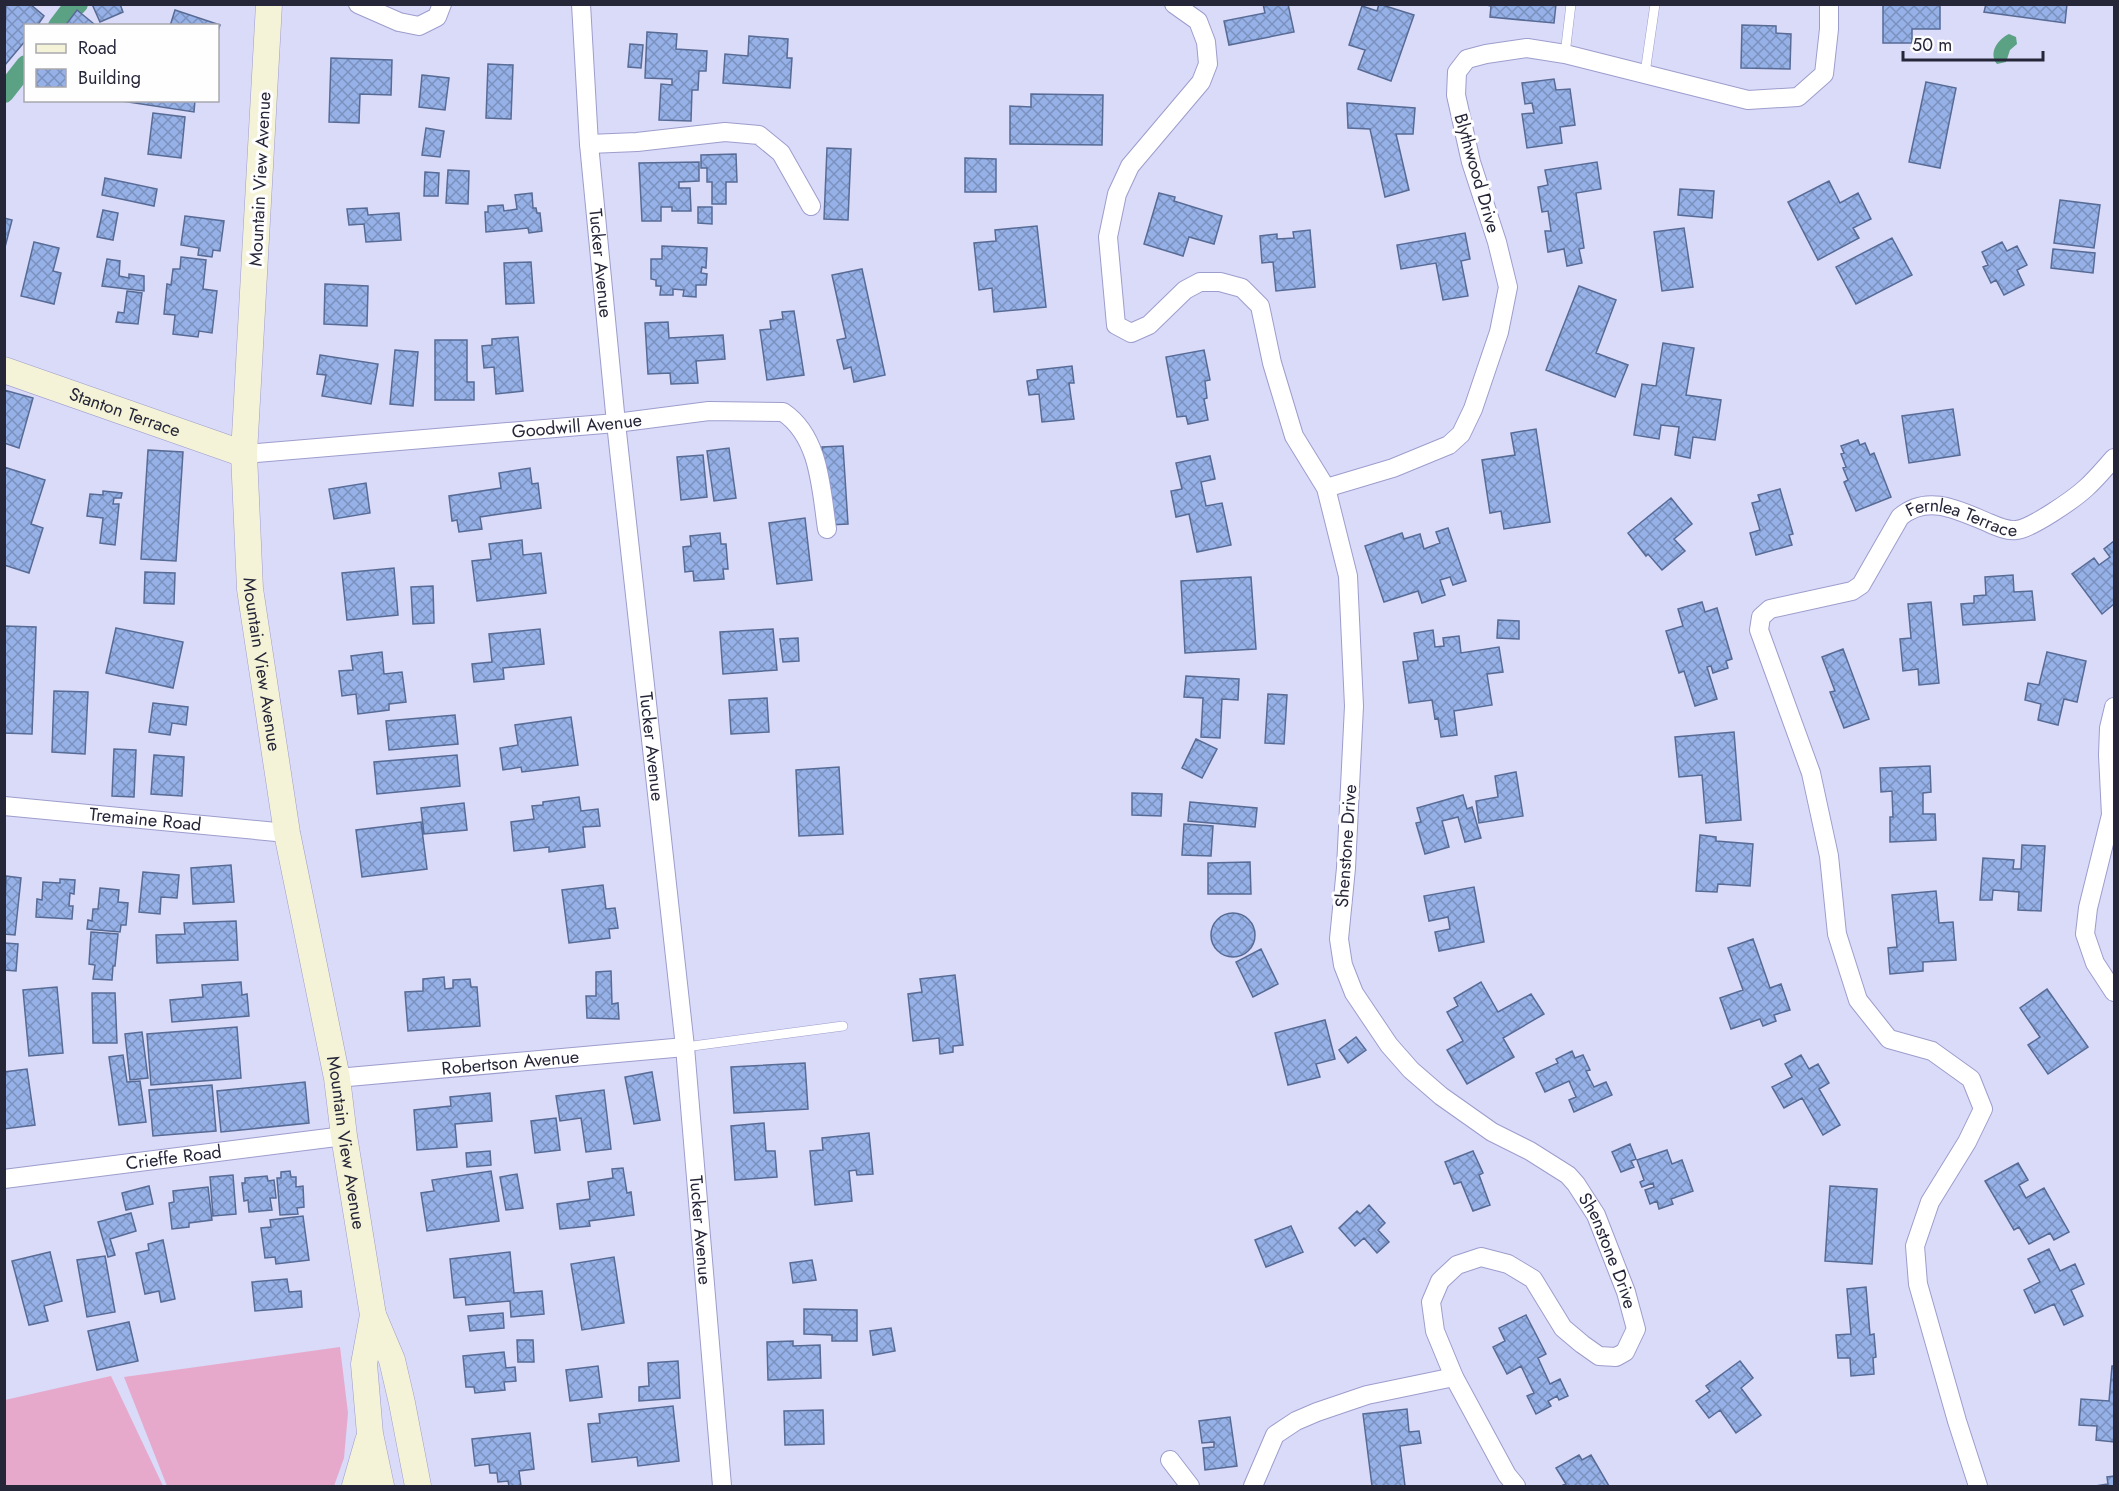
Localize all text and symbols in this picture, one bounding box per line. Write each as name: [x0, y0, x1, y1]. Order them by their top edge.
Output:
legend: [24, 24, 219, 102]
scale bar: [1903, 24, 2042, 62]
text: 50 m: [1912, 32, 1952, 58]
text: Road: [78, 35, 117, 61]
text: Building: [78, 65, 141, 91]
street label: Mountain View Avenue: [242, 91, 278, 267]
street label: Blythwood Drive: [1448, 110, 1506, 236]
street label: Tucker Avenue: [582, 207, 619, 319]
street label: Stanton Terrace: [66, 381, 184, 444]
street label: Goodwill Avenue: [511, 407, 643, 445]
street label: Fernlea Terrace: [1901, 492, 2018, 543]
street label: Mountain View Avenue: [237, 577, 287, 753]
street label: Tucker Avenue: [633, 691, 671, 802]
street label: Shenstone Drive: [1329, 783, 1363, 909]
street label: Tremaine Road: [88, 801, 203, 838]
street label: Robertson Avenue: [440, 1043, 580, 1082]
street label: Mountain View Avenue: [320, 1054, 372, 1231]
street label: Crieffe Road: [124, 1139, 223, 1176]
street label: Tucker Avenue: [683, 1174, 718, 1286]
street label: Shenstone Drive: [1572, 1188, 1643, 1312]

